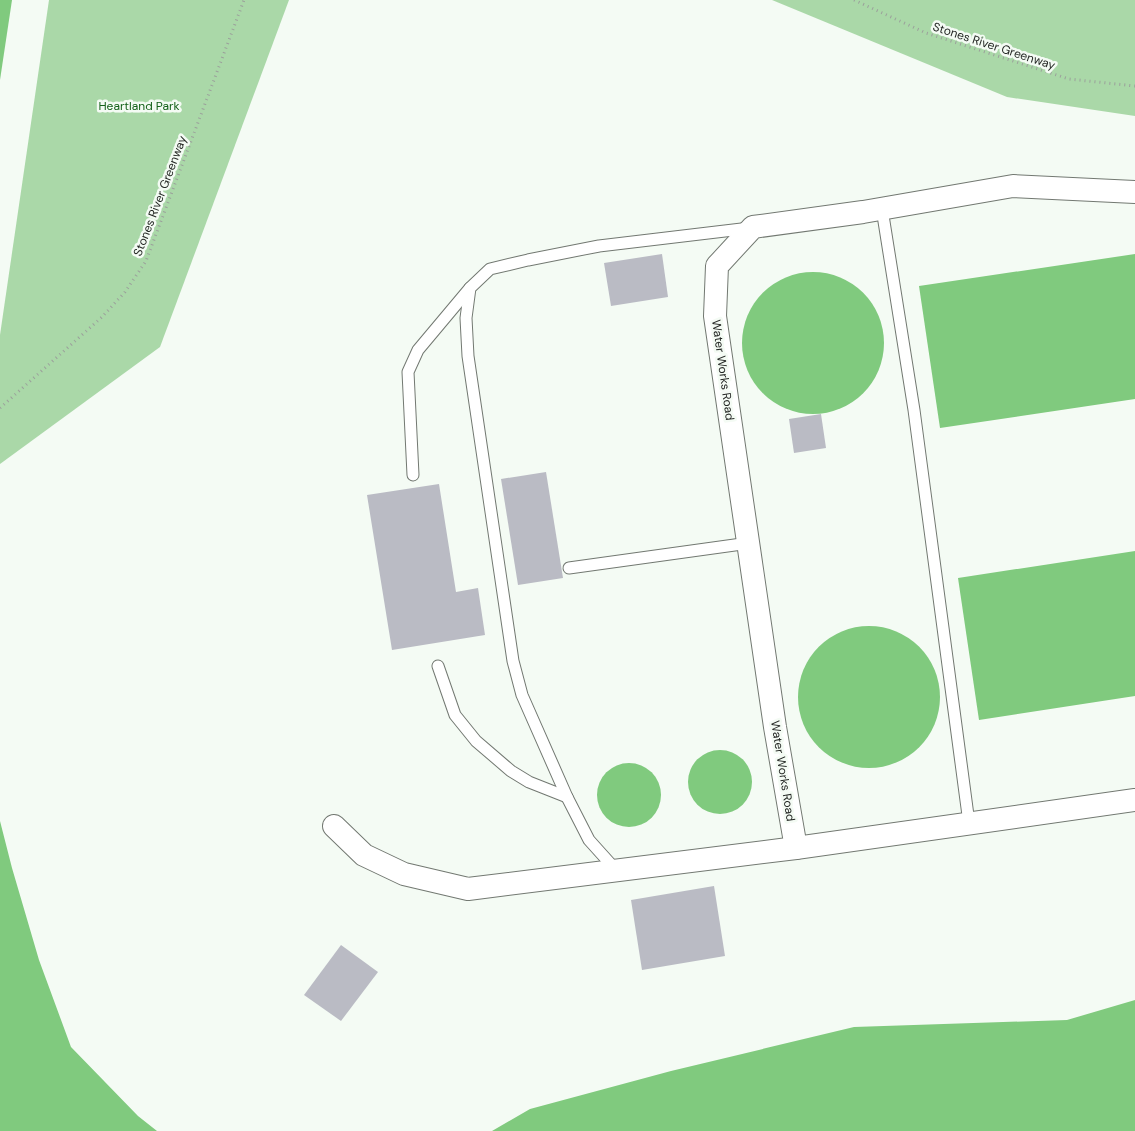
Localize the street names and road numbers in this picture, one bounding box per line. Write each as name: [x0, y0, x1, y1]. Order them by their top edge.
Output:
street label: Stones River Greenway: [931, 19, 1058, 73]
street label: Stones River Greenway: [130, 133, 190, 259]
street label: Water Works Road: [708, 318, 738, 422]
street label: Water Works Road: [767, 719, 799, 823]

